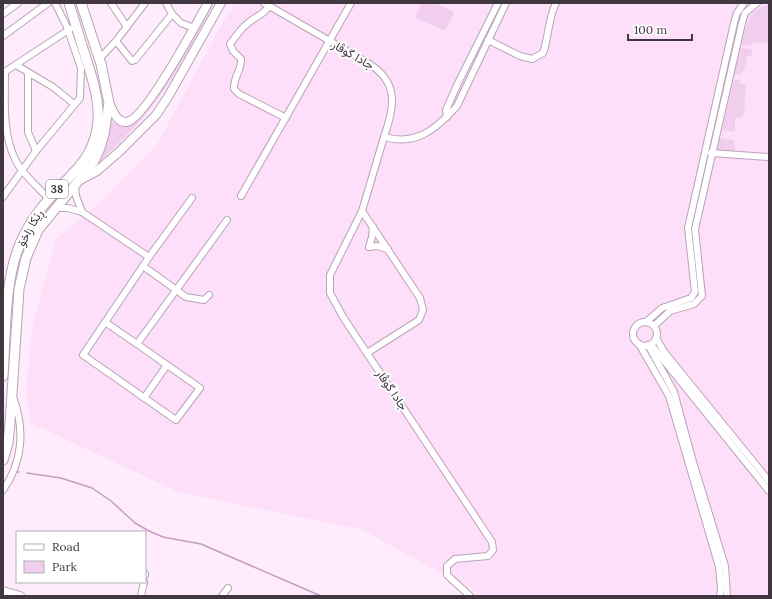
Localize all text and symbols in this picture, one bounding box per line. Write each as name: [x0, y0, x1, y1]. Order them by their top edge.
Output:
scale bar: [628, 16, 692, 42]
text: 100 m: [634, 22, 667, 37]
street label: جادا گوڤار: [328, 36, 377, 73]
road number: 38: [46, 180, 68, 198]
street label: ڕێکا زاخۆ: [13, 207, 48, 250]
street label: جادا گوڤار: [372, 366, 412, 414]
legend: [16, 531, 146, 583]
text: Road: [52, 539, 80, 554]
text: Park: [52, 559, 78, 574]

